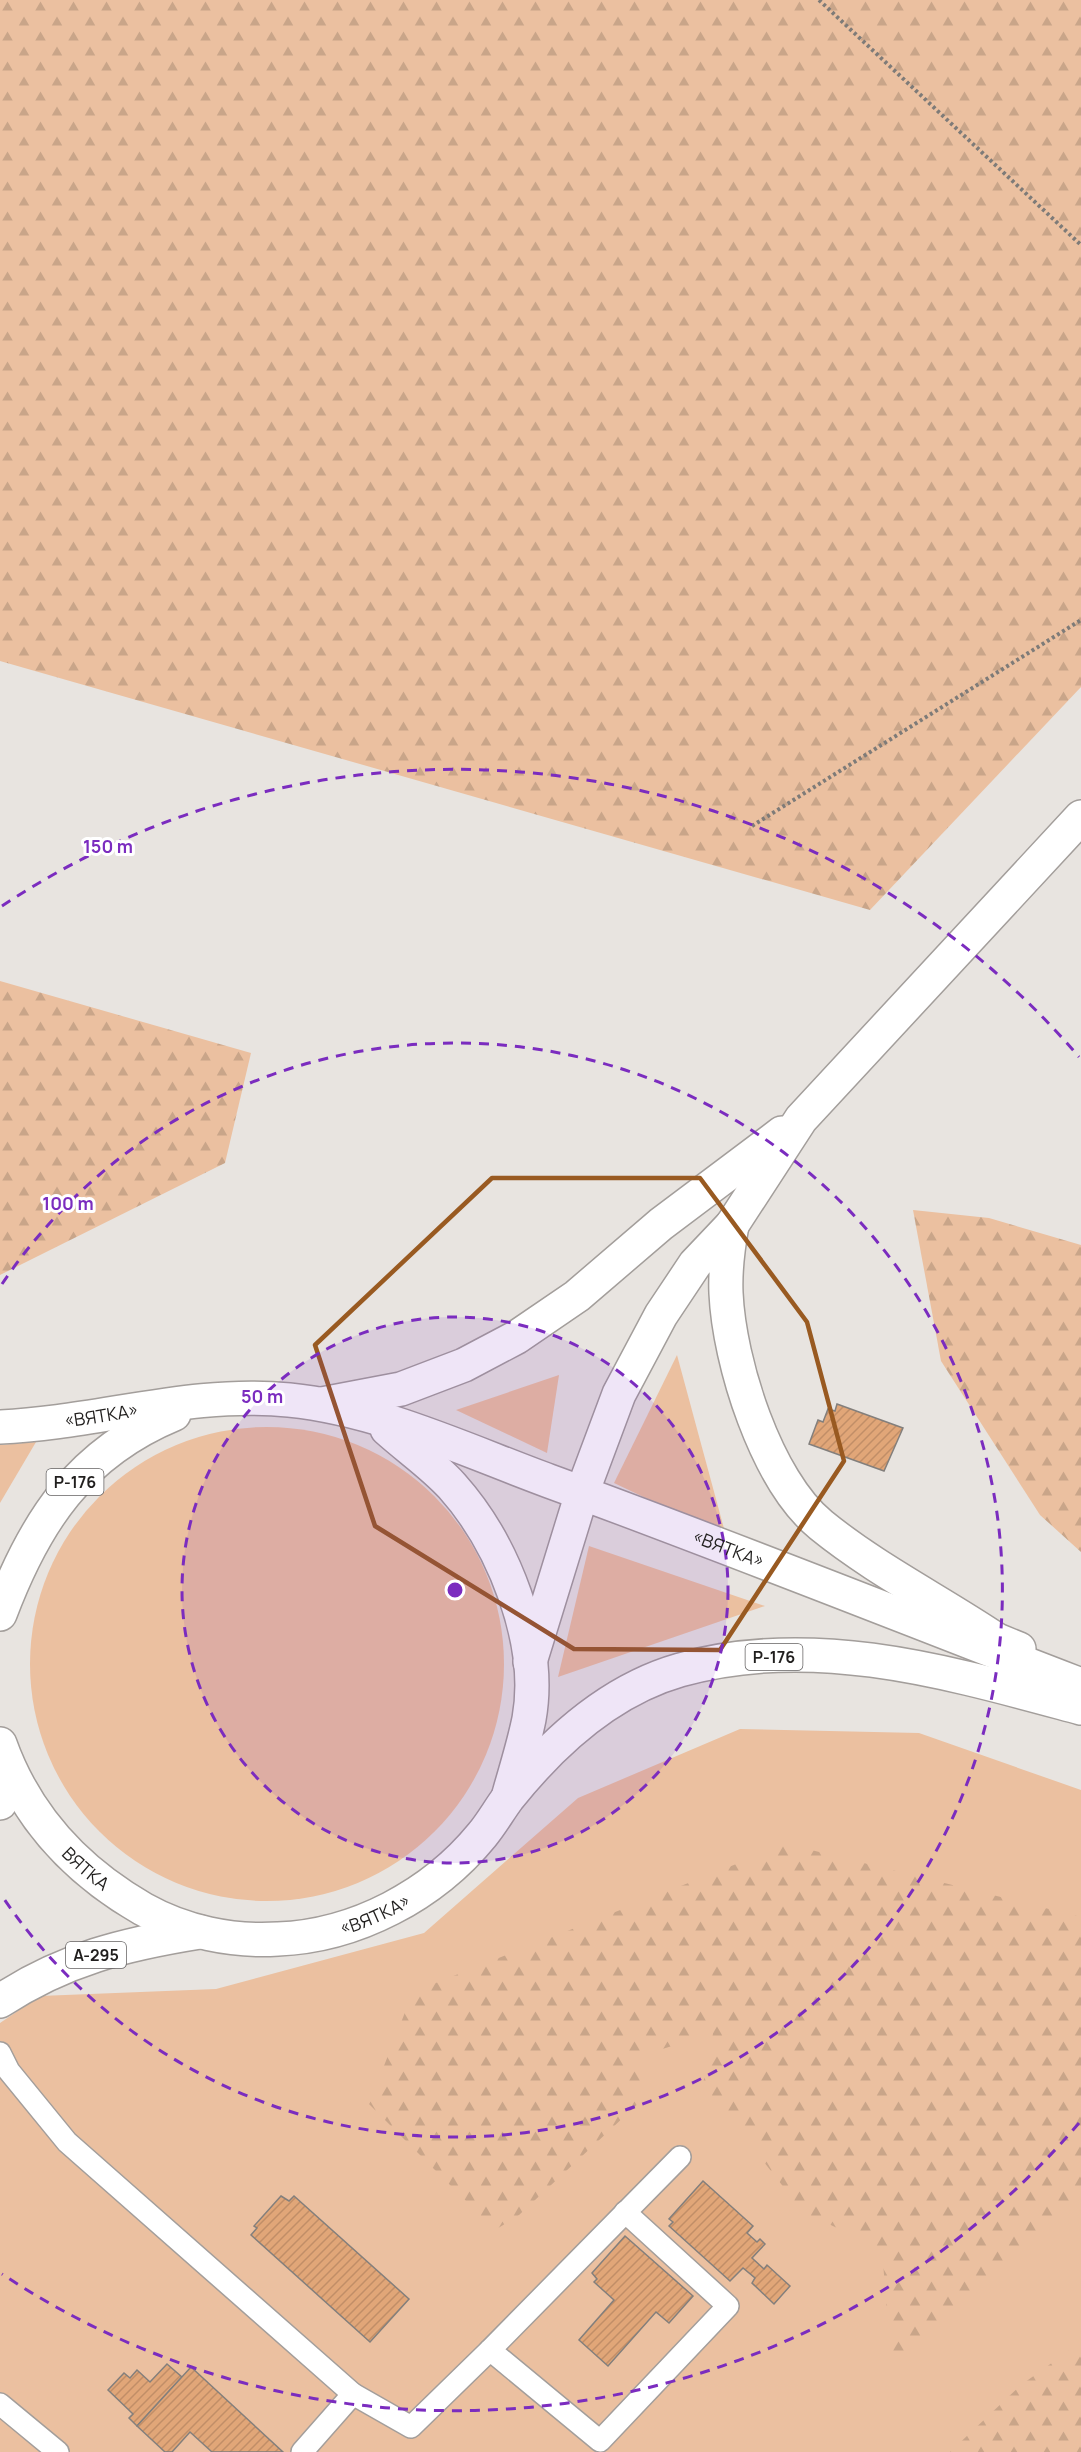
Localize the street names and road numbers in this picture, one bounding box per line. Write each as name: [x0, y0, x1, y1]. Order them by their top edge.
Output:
street label: «ВЯТКА»: [63, 1397, 140, 1433]
road number: Р-176: [46, 1469, 104, 1495]
street label: «ВЯТКА»: [690, 1524, 768, 1573]
road number: Р-176: [746, 1644, 802, 1670]
street label: ВЯТКА: [57, 1841, 115, 1896]
street label: «ВЯТКА»: [337, 1888, 415, 1940]
road number: А-295: [66, 1942, 126, 1968]

